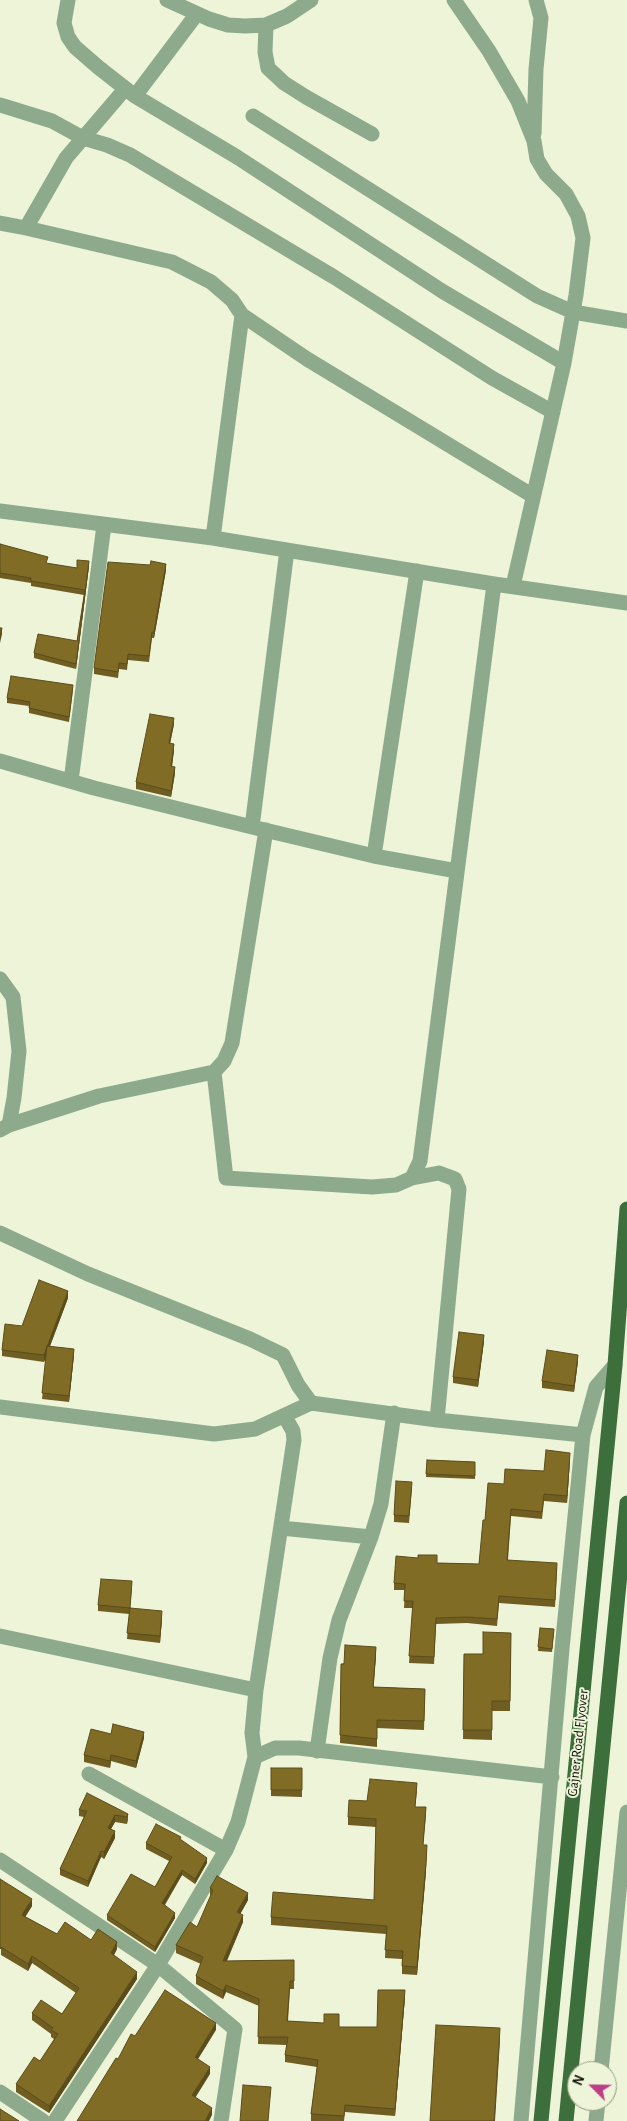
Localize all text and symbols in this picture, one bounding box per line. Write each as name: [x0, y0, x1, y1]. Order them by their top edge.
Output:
street label: Gajner Road Flyover: [564, 1689, 592, 1797]
north arrow: [567, 2061, 617, 2111]
text: N: [571, 2073, 587, 2088]

